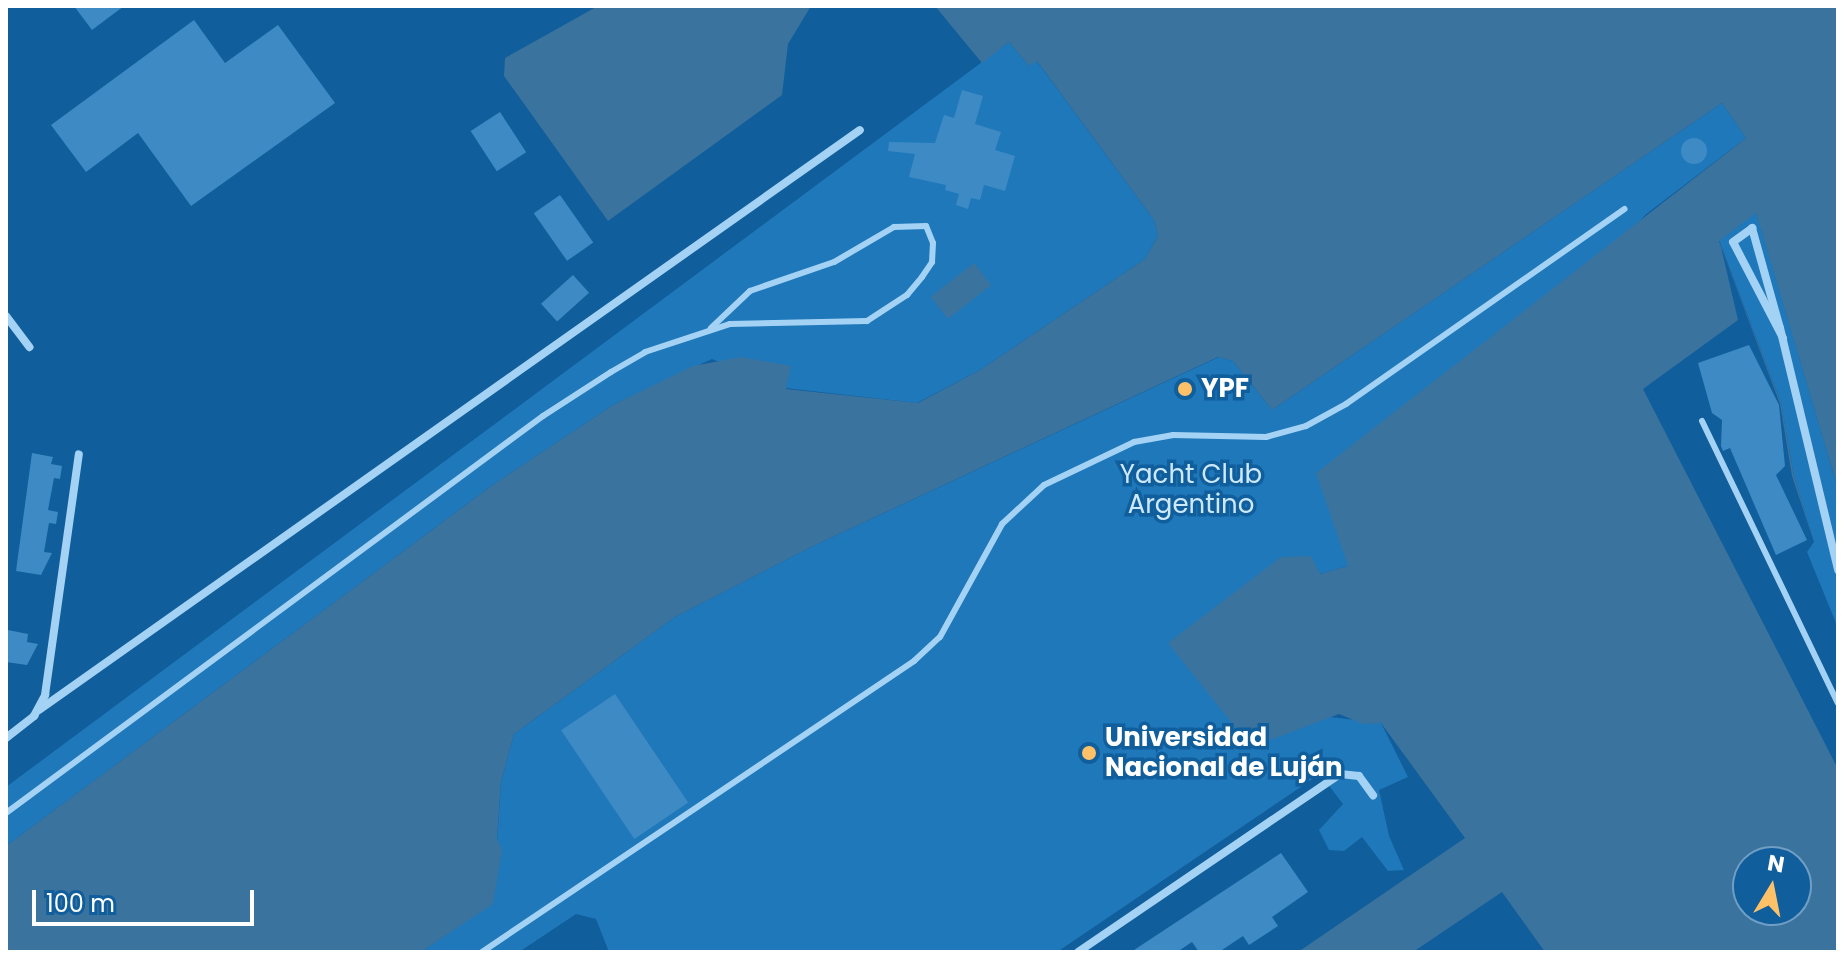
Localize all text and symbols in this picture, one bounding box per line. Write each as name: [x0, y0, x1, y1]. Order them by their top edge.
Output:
place label: YPF: [1201, 373, 1249, 405]
marker: YPF: [1176, 380, 1194, 398]
park label: Yacht Club Argentino: [1120, 459, 1262, 520]
place label: Universidad Nacional de Luján: [1105, 722, 1342, 784]
marker: Universidad Nacional de Luján: [1080, 744, 1098, 762]
north arrow: [1732, 846, 1812, 926]
text: N: [1765, 847, 1787, 881]
scale bar: [36, 874, 258, 924]
text: 100 m: [46, 887, 115, 920]

